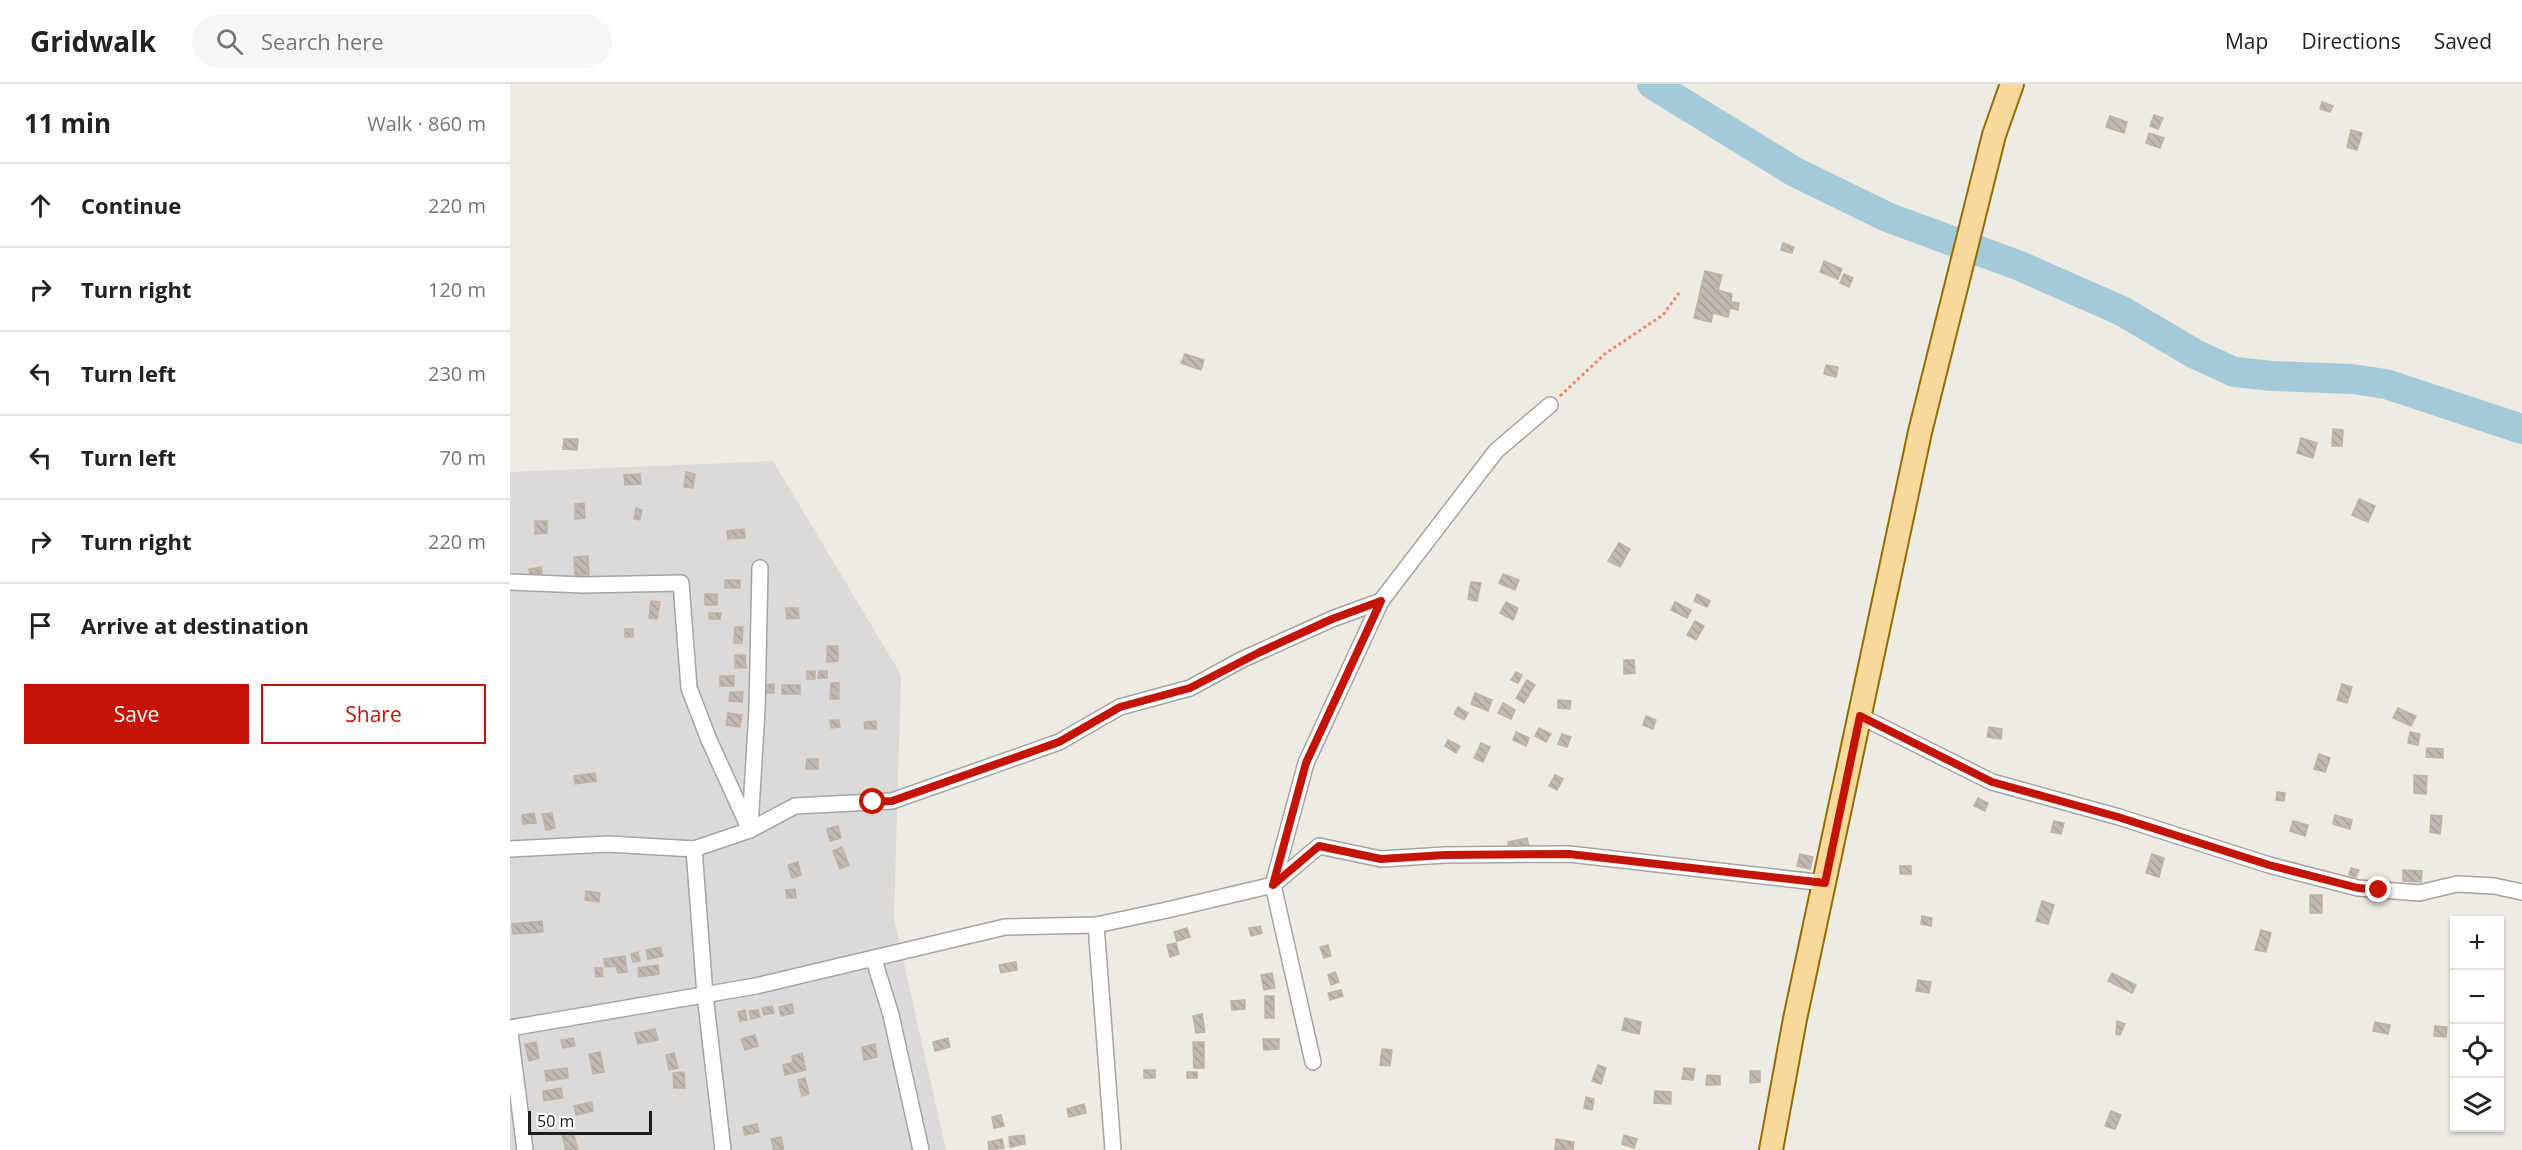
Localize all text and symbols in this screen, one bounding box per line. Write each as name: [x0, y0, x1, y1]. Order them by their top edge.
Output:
search box: [192, 14, 612, 68]
text: Gridwalk: [30, 22, 156, 60]
icon: search: [213, 25, 246, 58]
text: Search here: [261, 26, 384, 56]
text: Map: [2225, 27, 2268, 55]
text: Directions: [2301, 27, 2401, 55]
text: Saved: [2434, 27, 2492, 55]
text: 11 min: [24, 105, 111, 141]
text: Walk · 860 m: [367, 110, 486, 137]
icon: ahead: [24, 189, 57, 222]
text: Continue: [81, 190, 181, 220]
text: 220 m: [428, 192, 486, 219]
icon: right: [24, 273, 57, 306]
text: Turn right: [81, 274, 192, 304]
text: 120 m: [428, 276, 486, 303]
icon: left: [24, 357, 57, 390]
text: Turn left: [81, 358, 176, 388]
text: 230 m: [428, 360, 486, 387]
icon: left: [24, 441, 57, 474]
text: Turn left: [81, 442, 176, 472]
text: 70 m: [439, 444, 486, 471]
icon: right: [24, 525, 57, 558]
text: Turn right: [81, 526, 192, 556]
text: 220 m: [428, 528, 486, 555]
icon: arrive: [24, 609, 57, 642]
text: Arrive at destination: [81, 610, 309, 640]
button: Save: [24, 684, 249, 744]
button: Share: [261, 684, 486, 744]
route start: [859, 788, 885, 814]
route end: [2365, 876, 2391, 902]
map controls: [2450, 916, 2504, 1132]
button: +: [2450, 916, 2504, 970]
button: −: [2450, 970, 2504, 1024]
button: locate: [2450, 1024, 2504, 1078]
button: layers: [2450, 1078, 2504, 1132]
scale bar: [528, 1108, 652, 1136]
text: 50 m: [537, 1110, 574, 1132]

